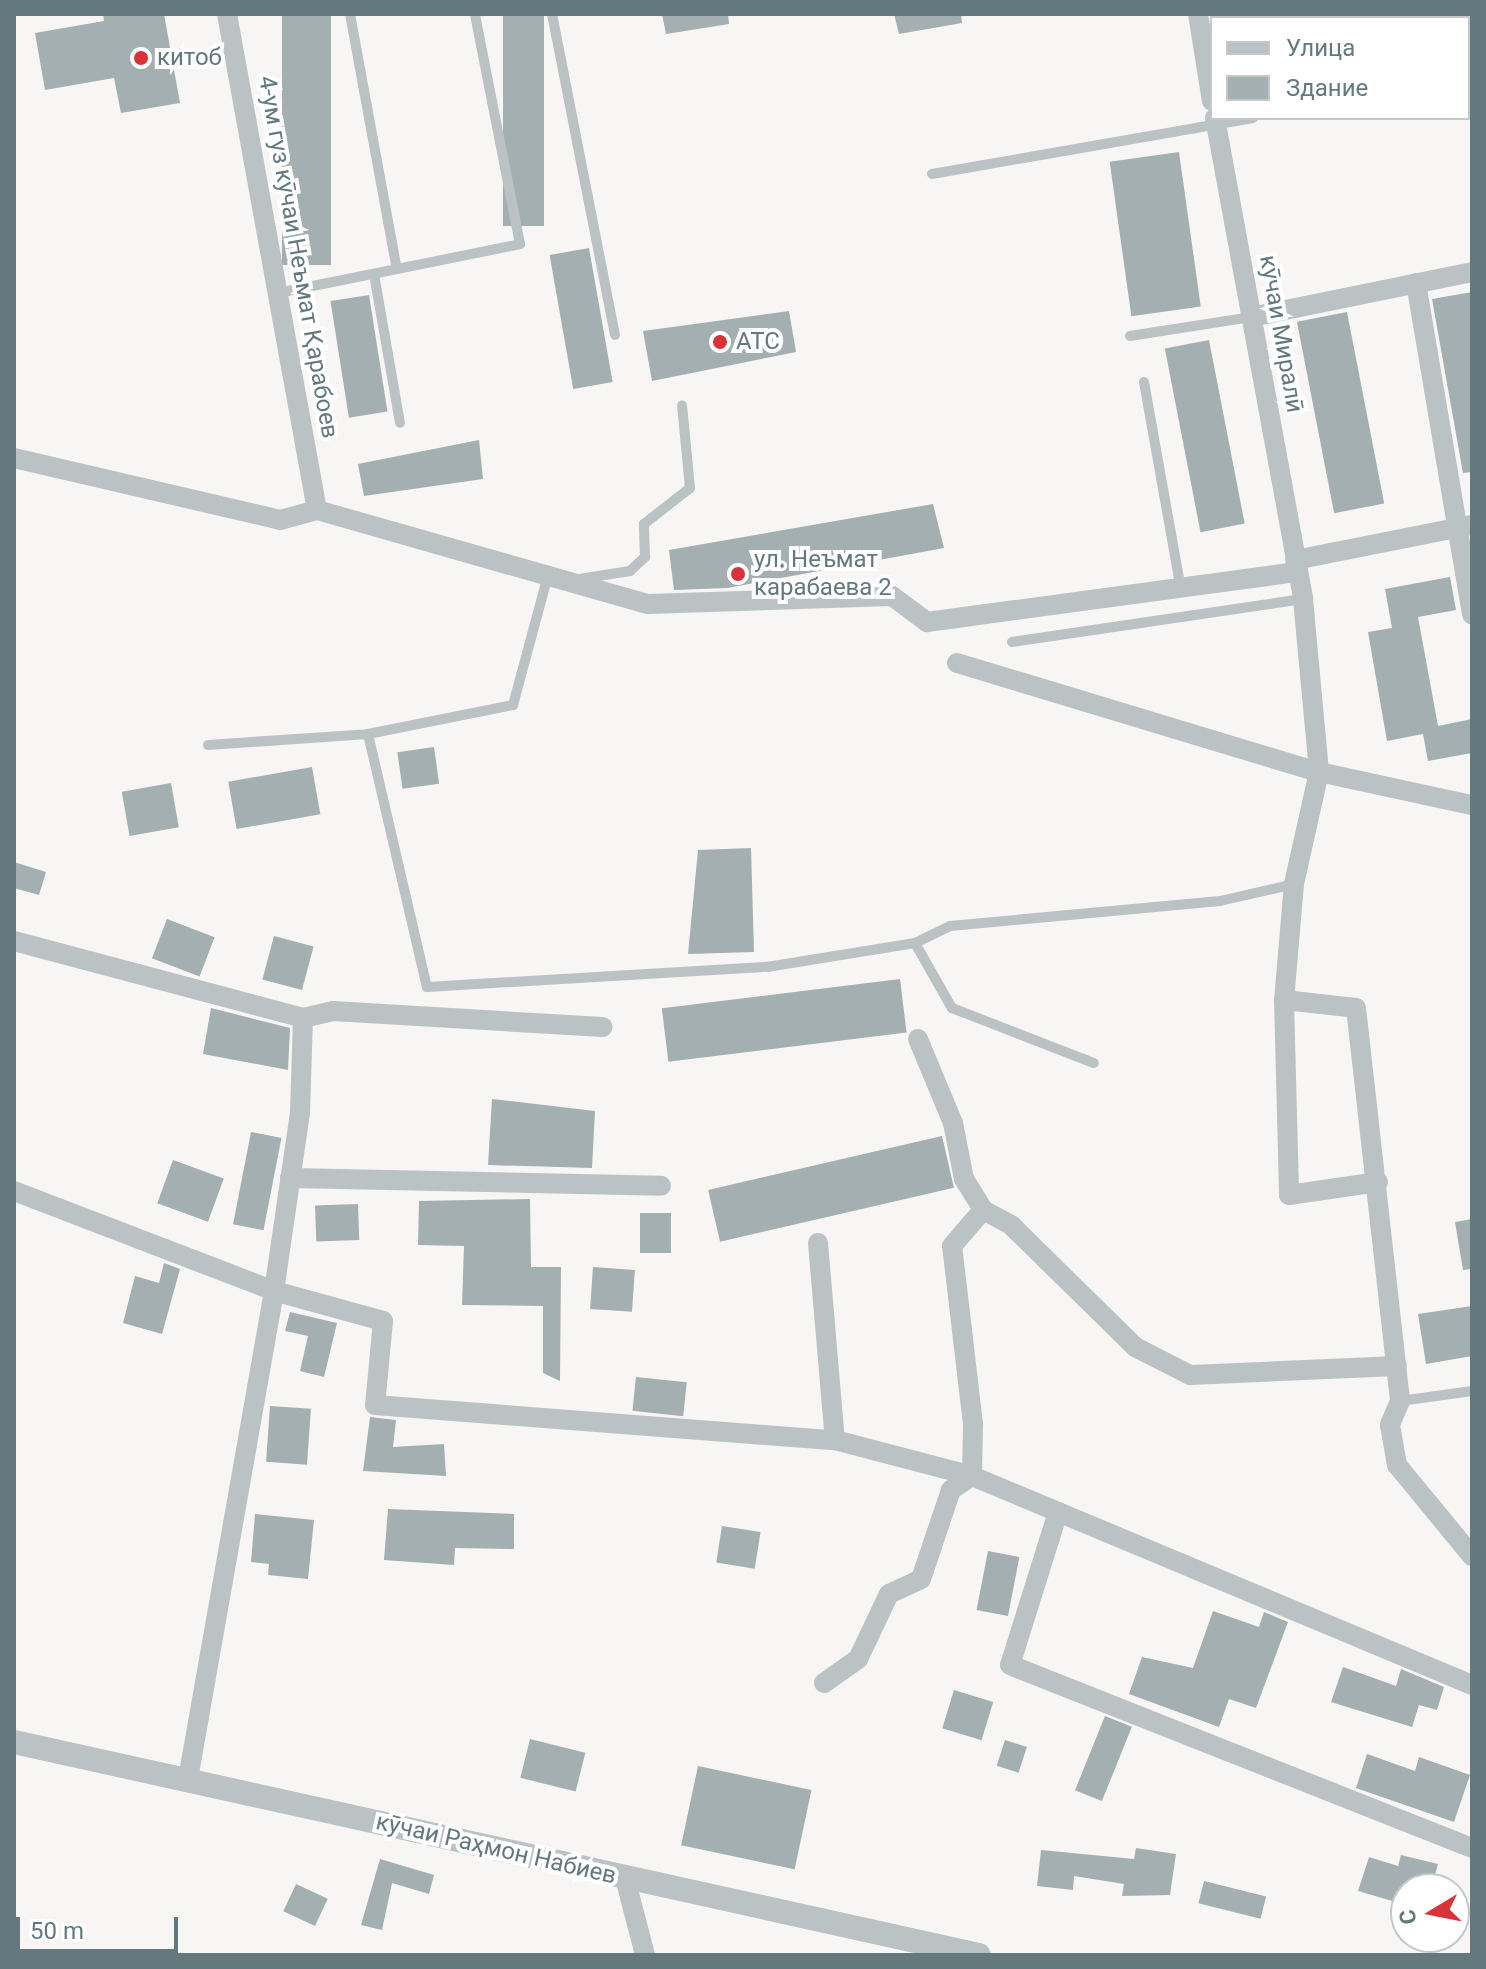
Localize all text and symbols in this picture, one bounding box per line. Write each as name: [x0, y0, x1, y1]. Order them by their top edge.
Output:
legend: [1210, 16, 1470, 120]
text: Улица: [1286, 34, 1355, 62]
place label: китоб: [157, 44, 222, 72]
marker: китоб: [132, 49, 150, 67]
street label: 4-ум гуз кӯчаи Неъмат Қарабоев: [252, 73, 344, 441]
text: Здание: [1286, 74, 1368, 102]
street label: кӯчаи Миралӣ: [1253, 253, 1309, 415]
place label: АТС: [736, 328, 780, 356]
marker: АТС: [711, 333, 729, 351]
place label: ул. Неъмат карабаева 2: [754, 546, 892, 602]
marker: ул. Неъмат карабаева 2: [729, 565, 747, 583]
street label: кӯчаи Раҳмон Набиев: [373, 1807, 619, 1891]
north arrow: [1390, 1873, 1470, 1953]
scale bar: [20, 1901, 182, 1951]
text: С: [1394, 1908, 1421, 1926]
text: 50 m: [30, 1917, 84, 1945]

